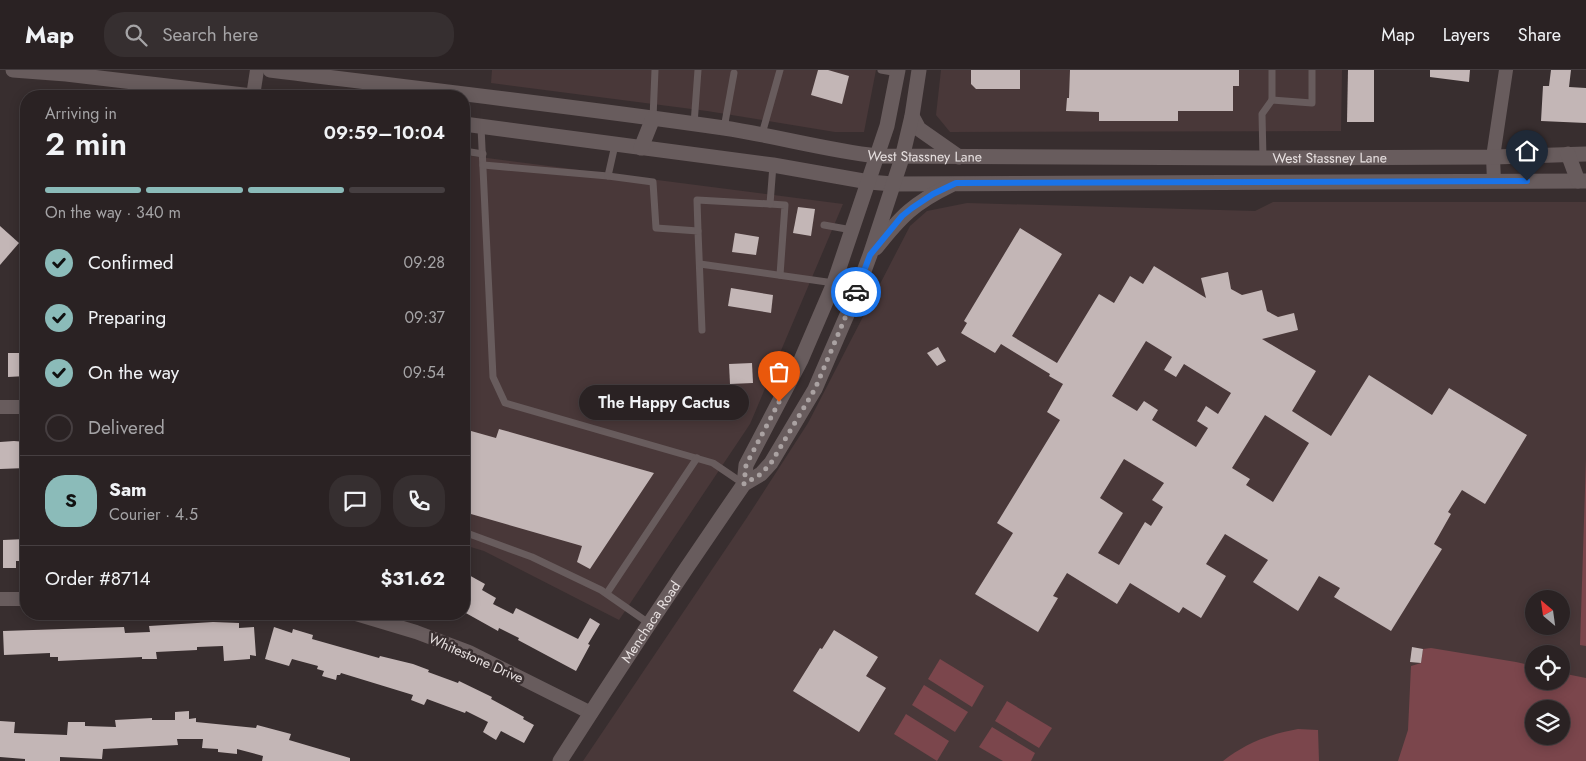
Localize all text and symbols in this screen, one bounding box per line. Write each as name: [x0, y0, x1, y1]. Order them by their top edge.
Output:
search box: [104, 12, 454, 57]
text: Map: [25, 17, 74, 52]
icon: search: [122, 21, 150, 49]
text: Search here: [162, 21, 258, 48]
text: Map: [1381, 22, 1415, 48]
text: Layers: [1443, 22, 1490, 48]
text: Share: [1518, 22, 1561, 48]
text: Arriving in: [45, 102, 117, 125]
text: 09:59–10:04: [324, 119, 445, 146]
text: 2 min: [45, 121, 127, 167]
pin: [1506, 130, 1548, 181]
icon: home: [1513, 137, 1541, 165]
street label: West Stassney Lane: [866, 145, 982, 167]
street label: West Stassney Lane: [1272, 147, 1387, 168]
text: On the way · 340 m: [45, 201, 181, 224]
icon: check: [45, 249, 73, 277]
text: Confirmed: [88, 249, 174, 276]
text: 09:28: [404, 251, 445, 274]
courier: [831, 267, 881, 317]
icon: car: [842, 278, 870, 306]
icon: check: [45, 304, 73, 332]
text: Preparing: [88, 304, 166, 331]
text: 09:37: [404, 306, 445, 329]
pin: [758, 351, 800, 402]
icon: bag: [765, 358, 793, 386]
icon: check: [45, 359, 73, 387]
text: On the way: [88, 359, 179, 386]
text: 09:54: [403, 361, 445, 384]
callout: The Happy Cactus: [579, 384, 749, 420]
text: The Happy Cactus: [598, 391, 730, 414]
text: Delivered: [88, 414, 165, 441]
button: chat: [329, 475, 381, 527]
button: phone: [393, 475, 445, 527]
text: Sam: [109, 476, 147, 503]
text: S: [65, 487, 77, 514]
text: Courier · 4.5: [109, 503, 198, 526]
text: Order #8714: [45, 565, 151, 592]
text: $31.62: [380, 565, 445, 592]
street label: Menchaca Road: [616, 577, 685, 667]
north arrow: [1525, 590, 1570, 635]
map controls: [1525, 590, 1570, 745]
street label: Whitestone Drive: [425, 628, 527, 688]
button: locate: [1525, 645, 1570, 690]
button: layers: [1525, 700, 1570, 745]

